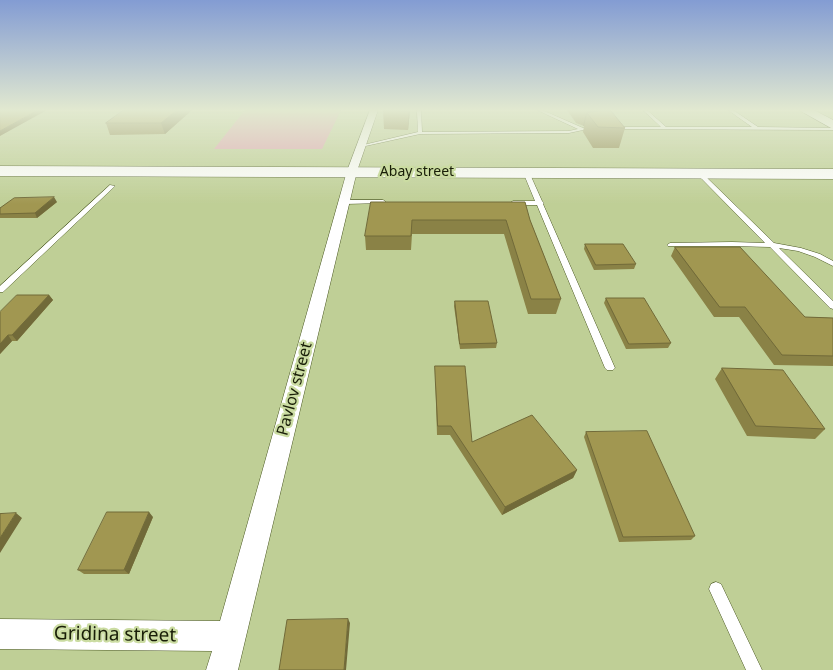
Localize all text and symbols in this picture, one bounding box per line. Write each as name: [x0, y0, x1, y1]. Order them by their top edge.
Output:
street label: Abay street: [380, 164, 454, 180]
street label: Pavlov street: [273, 340, 317, 438]
street label: Gridina street: [54, 623, 176, 647]

